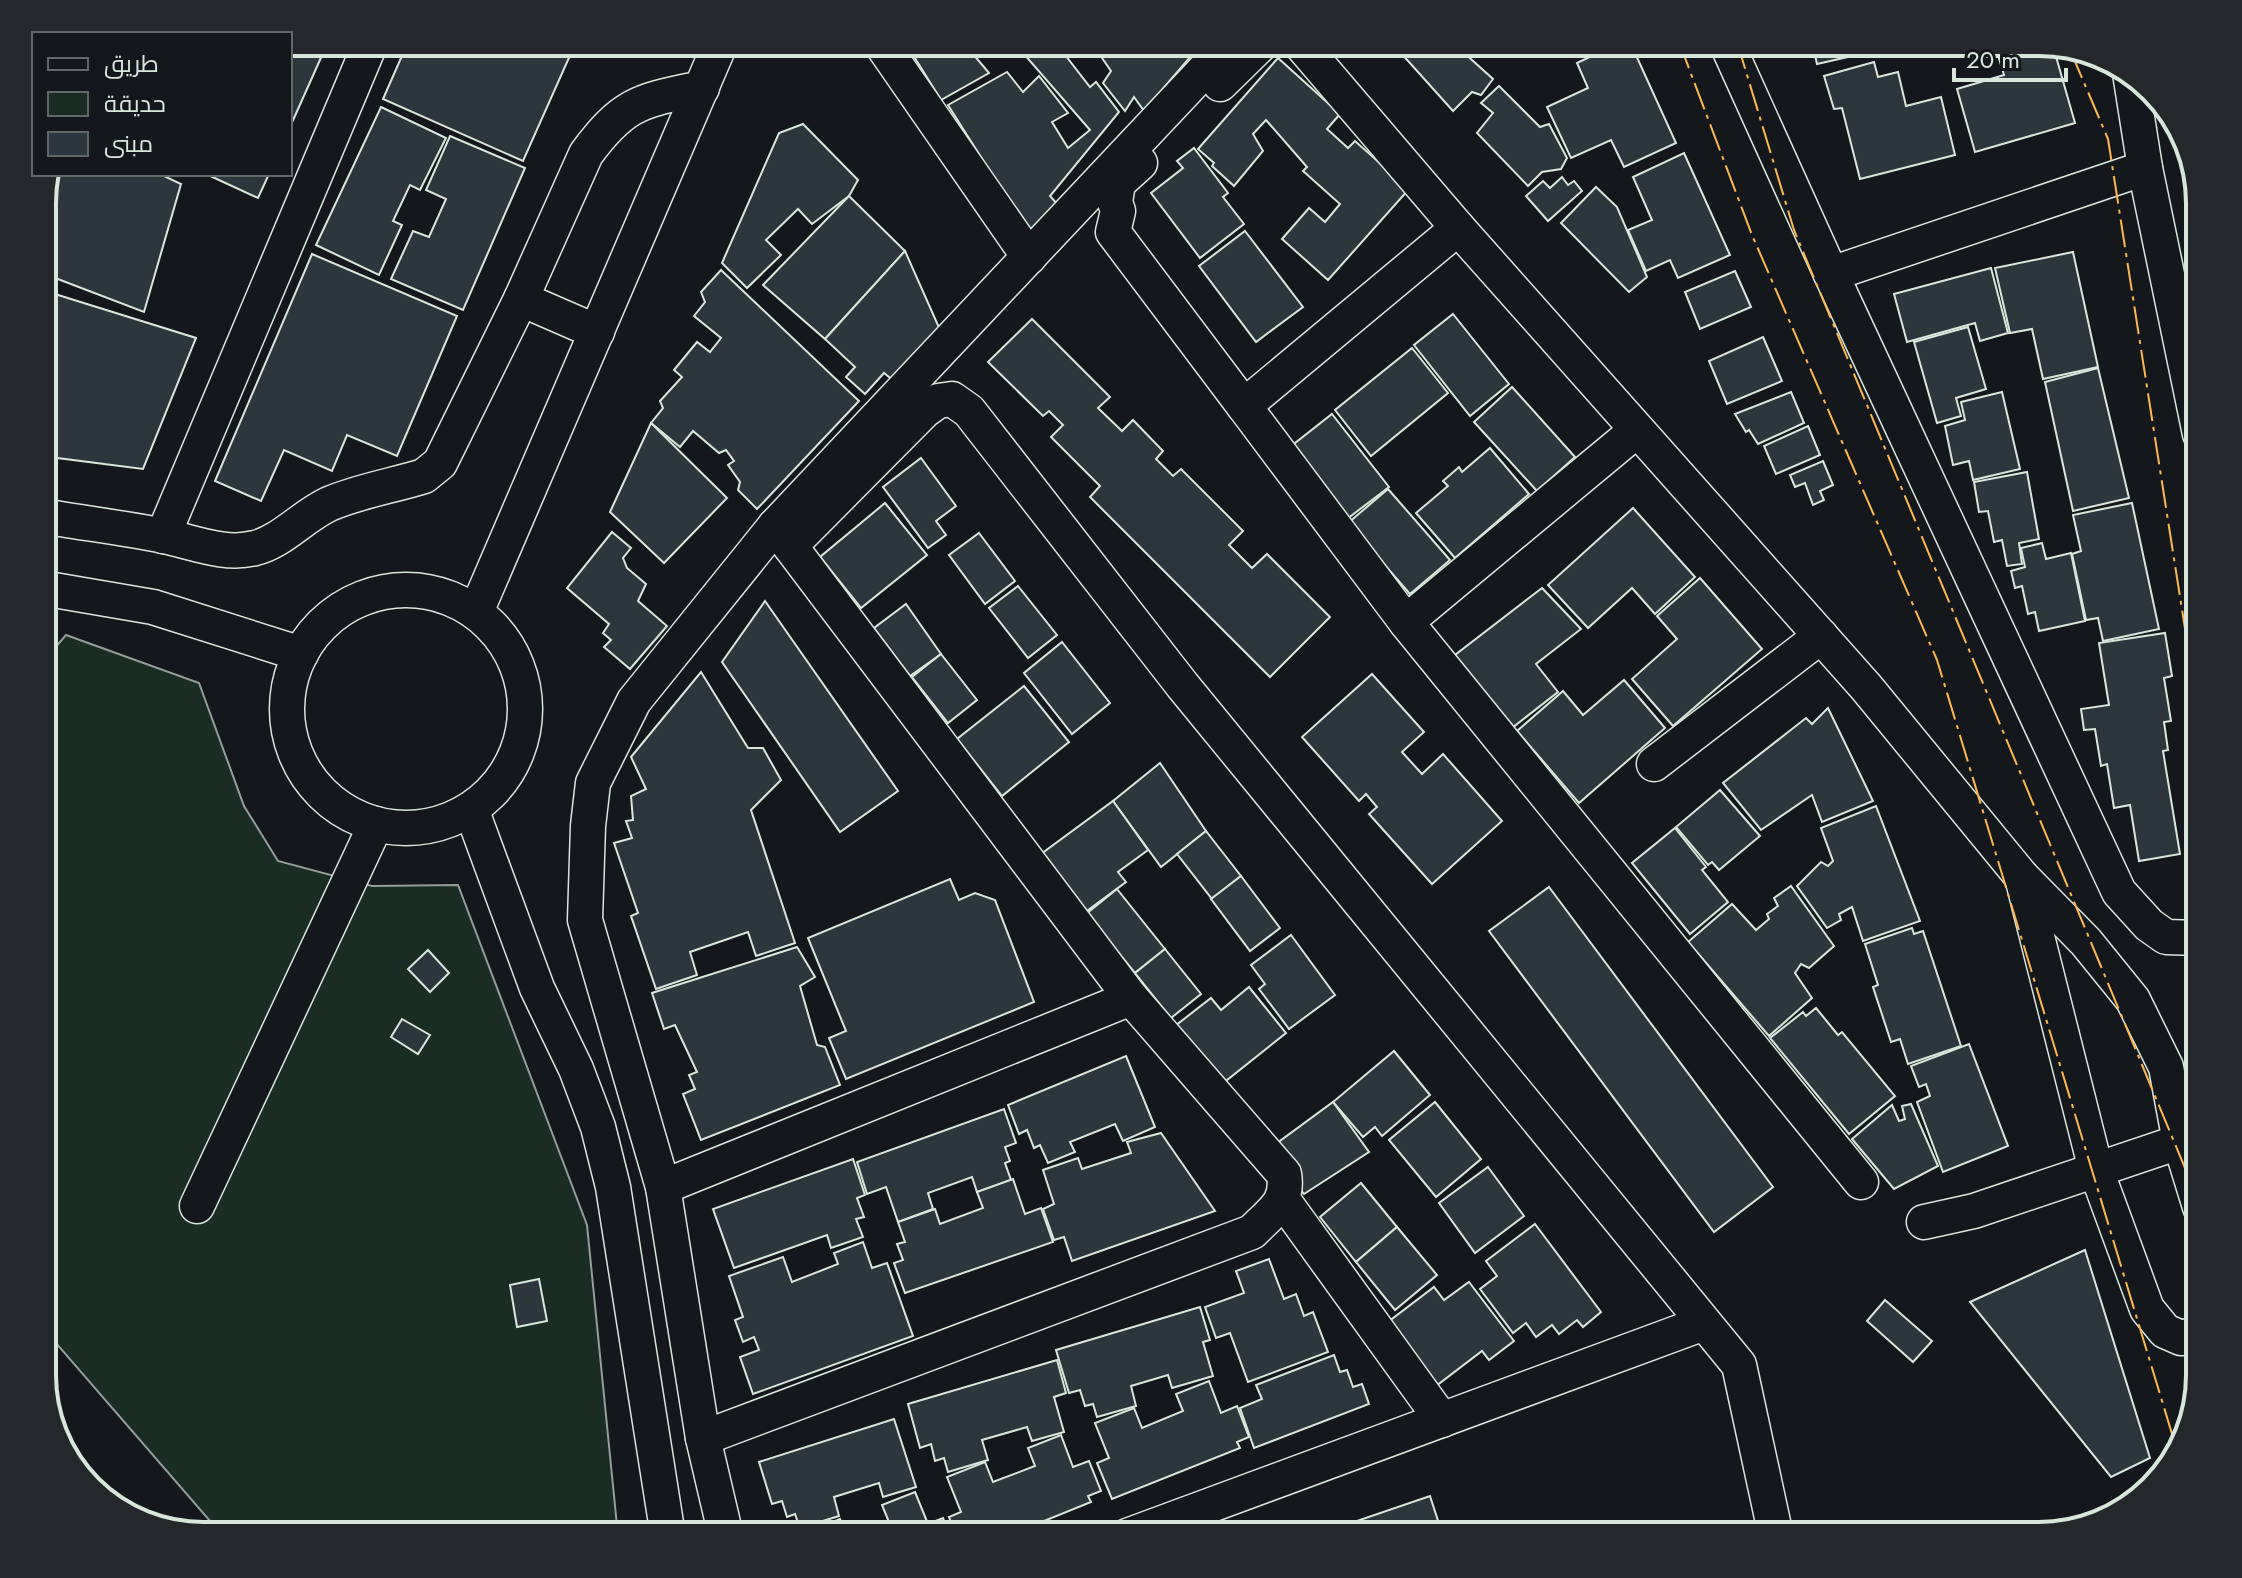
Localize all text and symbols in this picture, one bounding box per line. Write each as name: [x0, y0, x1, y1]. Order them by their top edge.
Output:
legend: [32, 32, 292, 176]
scale bar: [1954, 32, 2066, 82]
text: 20 m: [1966, 42, 2020, 77]
text: طريق: [104, 46, 159, 81]
text: حديقة: [104, 86, 166, 121]
text: مبنى: [104, 126, 153, 161]

